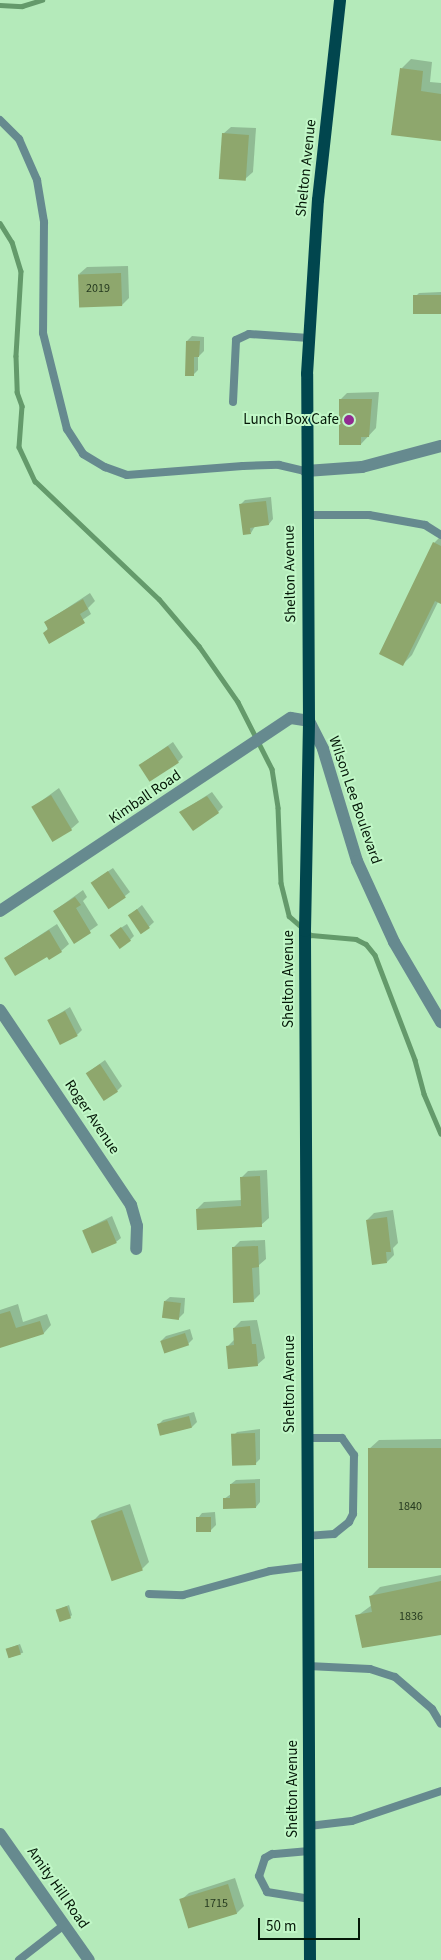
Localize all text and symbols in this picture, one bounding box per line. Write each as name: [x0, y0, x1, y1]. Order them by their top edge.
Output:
street label: Shelton Avenue: [292, 118, 320, 218]
house number: 2019: [86, 282, 110, 296]
place label: Lunch Box Cafe: [243, 411, 339, 429]
marker: Lunch Box Cafe: [343, 414, 355, 426]
street label: Shelton Avenue: [280, 525, 300, 623]
street label: Wilson Lee Boulevard: [325, 734, 385, 866]
street label: Kimball Road: [105, 766, 185, 828]
street label: Shelton Avenue: [280, 930, 298, 1028]
street label: Roger Avenue: [61, 1076, 123, 1158]
street label: Shelton Avenue: [281, 1335, 299, 1433]
house number: 1840: [398, 1500, 422, 1514]
house number: 1836: [399, 1610, 423, 1624]
street label: Shelton Avenue: [284, 1740, 302, 1838]
street label: Amity Hill Road: [23, 1844, 93, 1932]
house number: 1715: [204, 1897, 228, 1911]
scale bar: [261, 1908, 364, 1940]
text: 50 m: [266, 1916, 296, 1937]

